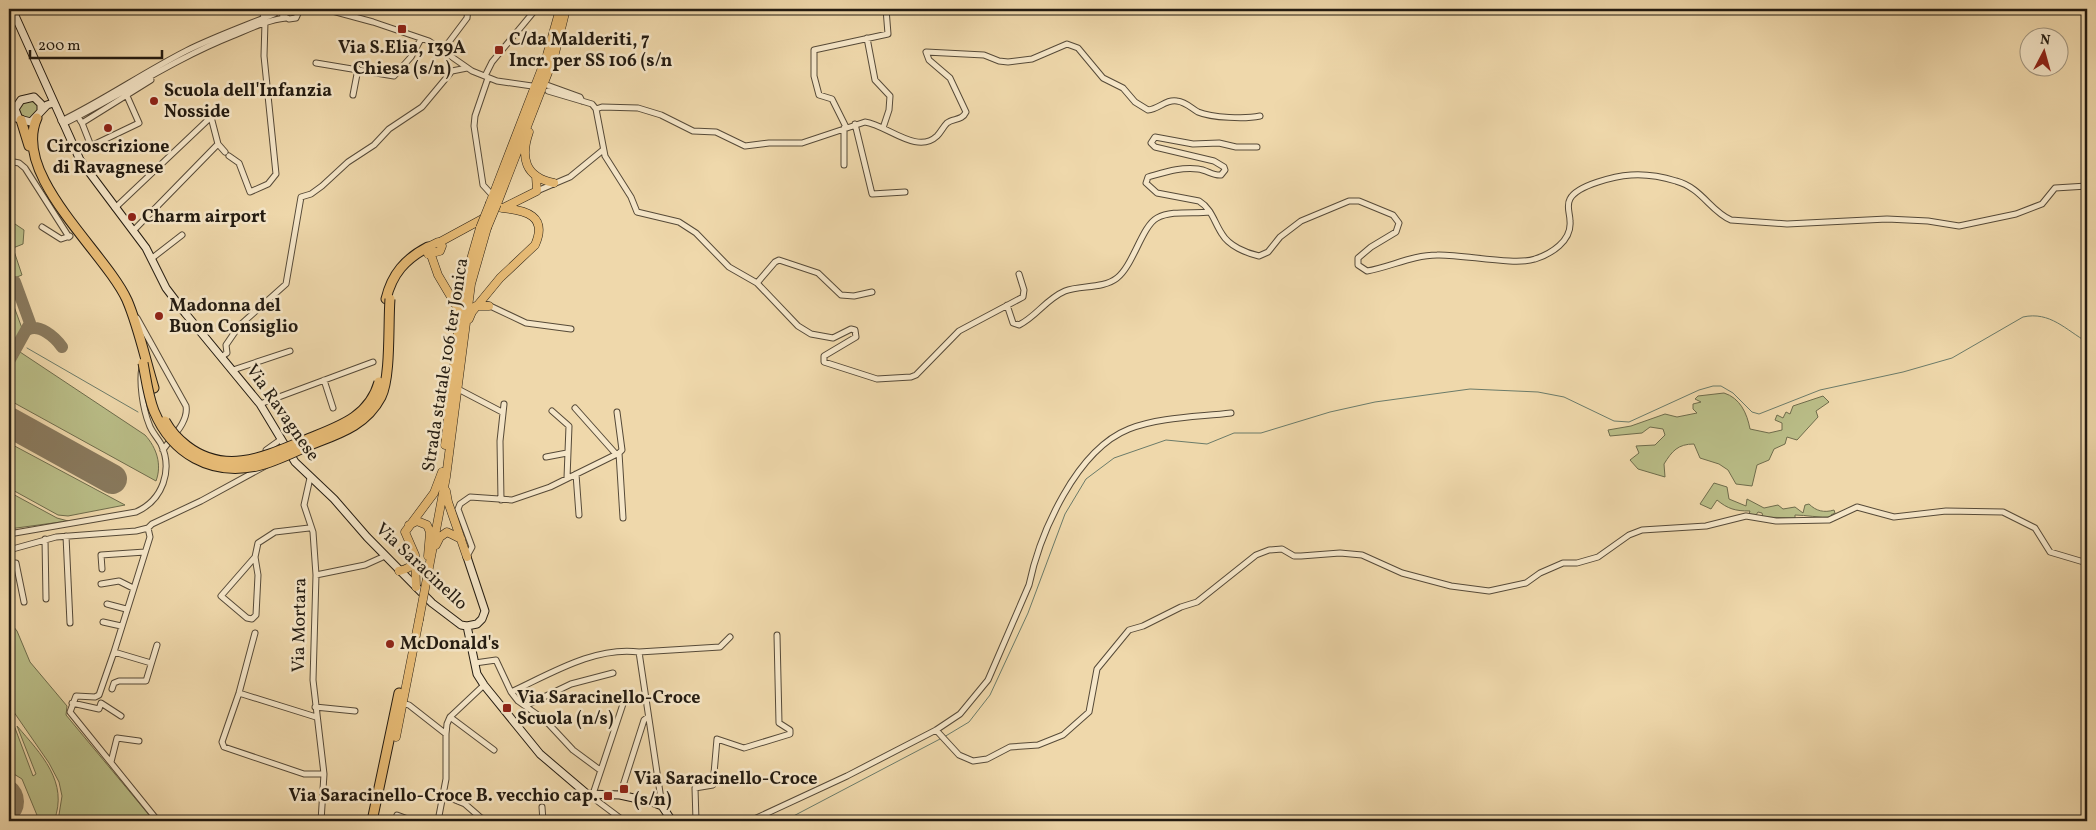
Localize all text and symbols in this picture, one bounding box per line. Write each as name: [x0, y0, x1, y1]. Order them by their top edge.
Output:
marker: Via S.Elia, 139A Chiesa (s/n): [396, 23, 408, 35]
scale bar: [30, 28, 162, 60]
place label: C/da Malderiti, 7 Incr. per SS 106 (s/n: [509, 28, 672, 74]
north arrow: [2018, 28, 2068, 78]
text: N: [2039, 31, 2051, 51]
text: 200 m: [38, 36, 81, 57]
place label: Via S.Elia, 139A Chiesa (s/n): [338, 36, 466, 82]
marker: C/da Malderiti, 7 Incr. per SS 106 (s/n: [493, 44, 505, 56]
place label: Scuola dell'Infanzia Nosside: [164, 79, 332, 125]
marker: Scuola dell'Infanzia Nosside: [148, 95, 160, 107]
marker: Circoscrizione di Ravagnese: [102, 122, 114, 134]
place label: Circoscrizione di Ravagnese: [46, 135, 170, 181]
place label: Charm airport: [142, 205, 267, 230]
marker: Charm airport: [126, 211, 138, 223]
street label: Strada statale 106 ter Jonica: [417, 256, 475, 474]
place label: Madonna del Buon Consiglio: [169, 294, 298, 340]
marker: Madonna del Buon Consiglio: [153, 310, 165, 322]
street label: Via Ravagnese: [239, 359, 325, 467]
street label: Via Saracinello: [369, 518, 473, 616]
street label: Via Mortara: [287, 577, 313, 673]
place label: McDonald's: [400, 632, 499, 657]
marker: McDonald's: [384, 638, 396, 650]
place label: Via Saracinello-Croce Scuola (n/s): [517, 686, 701, 732]
marker: Via Saracinello-Croce Scuola (n/s): [501, 702, 513, 714]
place label: Via Saracinello-Croce (s/n): [634, 767, 818, 813]
marker: Via Saracinello-Croce (s/n): [618, 783, 630, 795]
place label: Via Saracinello-Croce B. vecchio cap.: [289, 784, 598, 809]
marker: Via Saracinello-Croce B. vecchio cap.: [602, 790, 614, 802]

